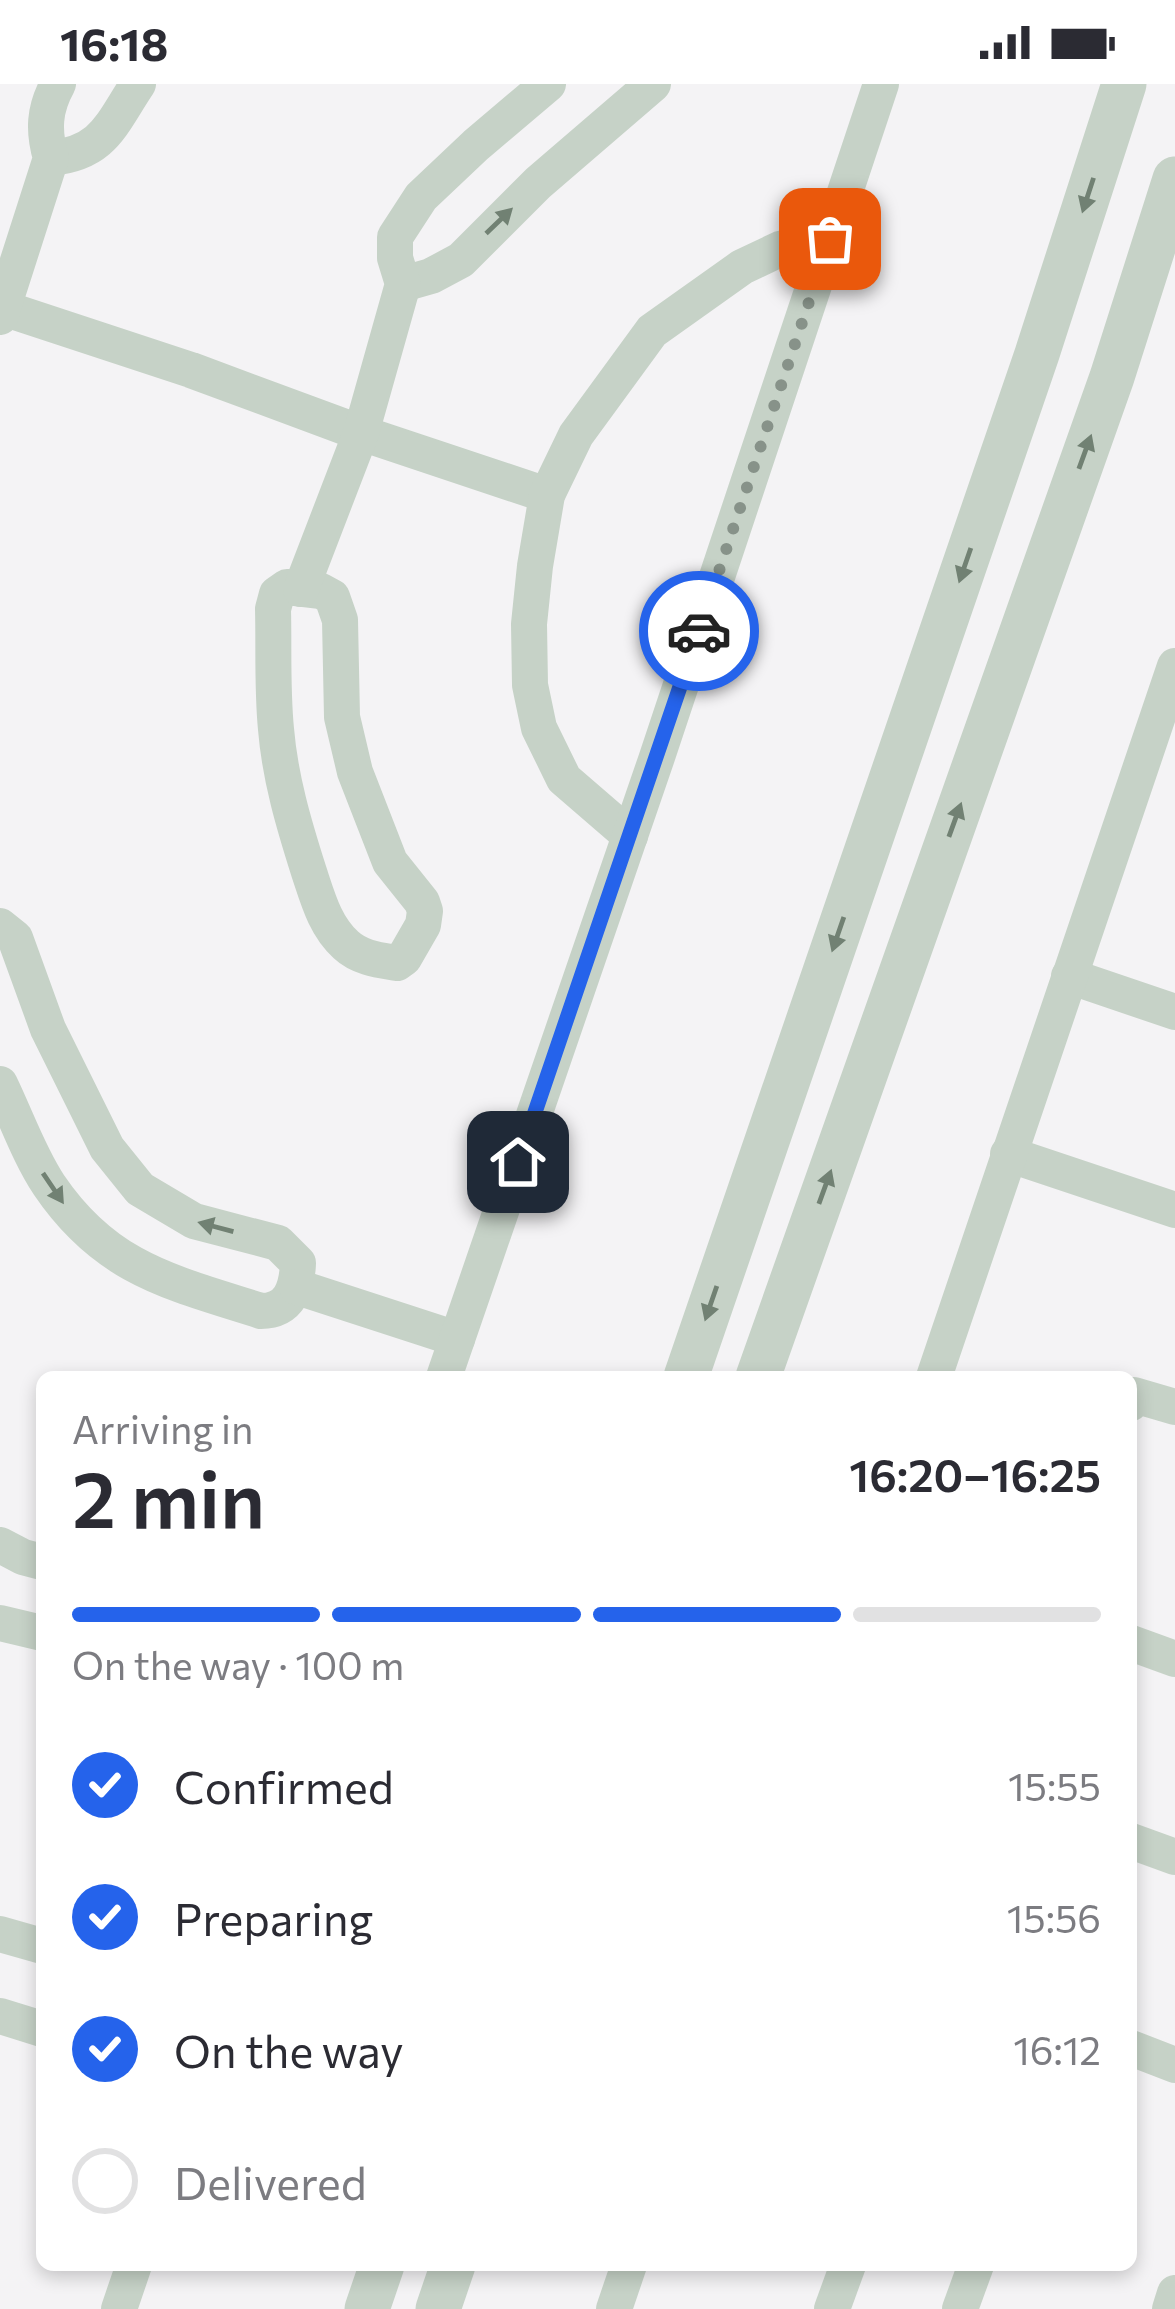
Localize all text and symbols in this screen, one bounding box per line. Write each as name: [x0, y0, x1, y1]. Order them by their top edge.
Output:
text: 16:18: [60, 15, 168, 70]
one-way arrow: [1078, 177, 1097, 214]
pin: [779, 188, 881, 290]
icon: bag: [797, 206, 863, 272]
one-way arrow: [484, 207, 513, 235]
one-way arrow: [1077, 434, 1095, 470]
one-way arrow: [954, 547, 973, 584]
courier: [639, 571, 759, 691]
icon: car: [666, 598, 732, 664]
one-way arrow: [947, 802, 965, 838]
one-way arrow: [828, 916, 846, 952]
pin: [467, 1111, 569, 1213]
icon: home: [485, 1129, 551, 1195]
one-way arrow: [817, 1169, 835, 1205]
one-way arrow: [41, 1171, 64, 1204]
one-way arrow: [197, 1216, 234, 1235]
one-way arrow: [701, 1285, 719, 1321]
text: Arriving in: [72, 1404, 253, 1452]
text: 16:20–16:25: [849, 1446, 1101, 1501]
text: 2 min: [72, 1449, 265, 1544]
text: On the way · 100 m: [72, 1640, 404, 1688]
icon: check: [72, 1752, 138, 1818]
text: Confirmed: [174, 1758, 394, 1813]
text: 15:55: [1008, 1761, 1101, 1809]
icon: check: [72, 1884, 138, 1950]
text: Preparing: [174, 1890, 373, 1945]
text: 15:56: [1007, 1893, 1101, 1941]
icon: check: [72, 2016, 138, 2082]
text: On the way: [174, 2022, 404, 2077]
text: 16:12: [1013, 2025, 1101, 2073]
text: Delivered: [174, 2154, 367, 2209]

